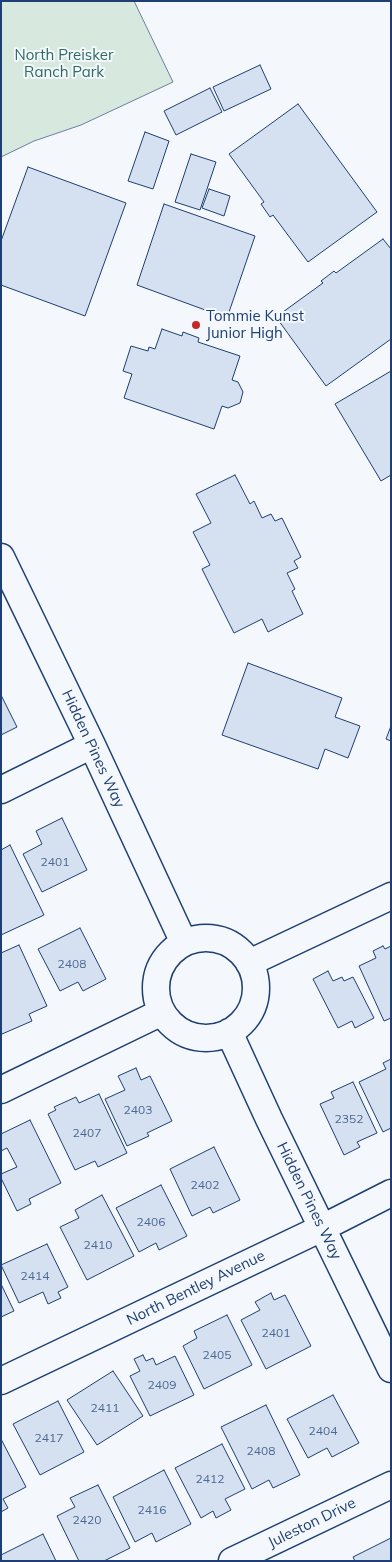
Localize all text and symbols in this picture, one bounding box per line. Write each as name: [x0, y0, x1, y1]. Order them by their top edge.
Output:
park label: North Preisker Ranch Park: [15, 46, 113, 81]
place label: Tommie Kunst Junior High: [206, 307, 304, 342]
marker: Tommie Kunst Junior High: [190, 319, 202, 331]
street label: Hidden Pines Way: [58, 687, 128, 811]
house number: 2401: [41, 855, 69, 869]
house number: 2408: [58, 957, 86, 971]
house number: 2403: [124, 1103, 152, 1117]
house number: 2352: [335, 1112, 363, 1126]
house number: 2407: [73, 1126, 101, 1140]
street label: Hidden Pines Way: [273, 1139, 345, 1263]
house number: 2402: [191, 1178, 219, 1192]
house number: 2406: [137, 1215, 165, 1229]
house number: 2410: [84, 1238, 112, 1252]
street label: North Bentley Avenue: [124, 1247, 268, 1329]
house number: 2414: [21, 1269, 49, 1283]
house number: 2401: [262, 1326, 290, 1340]
house number: 2405: [203, 1348, 231, 1362]
house number: 2409: [148, 1378, 176, 1392]
house number: 2411: [91, 1401, 119, 1415]
house number: 2404: [309, 1424, 337, 1438]
house number: 2417: [35, 1431, 63, 1445]
house number: 2408: [247, 1444, 275, 1458]
house number: 2412: [196, 1472, 224, 1486]
street label: Juleston Drive: [265, 1494, 359, 1552]
house number: 2416: [138, 1503, 166, 1517]
house number: 2420: [73, 1513, 101, 1527]

